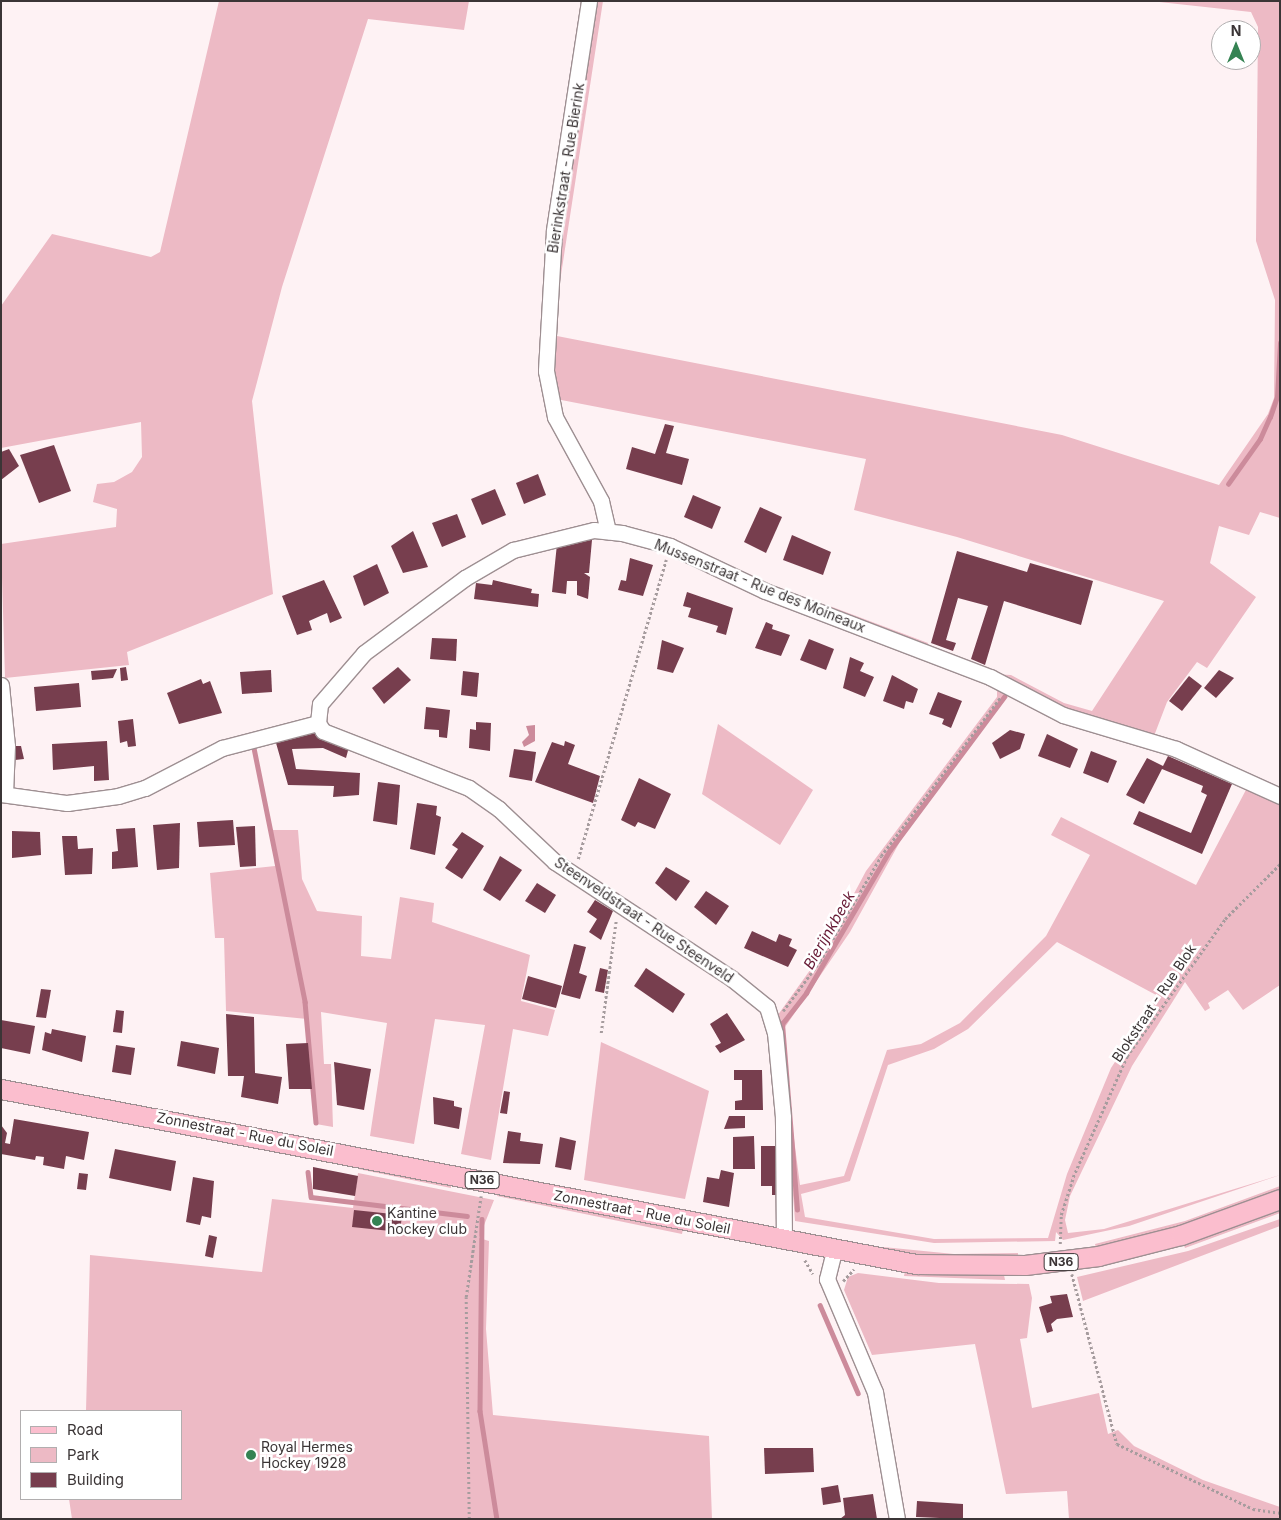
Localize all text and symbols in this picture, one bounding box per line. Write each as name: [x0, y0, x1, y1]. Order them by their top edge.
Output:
north arrow: [1211, 20, 1261, 70]
text: N: [1231, 22, 1241, 39]
street label: Bierinkstraat - Rue Bierink: [544, 82, 588, 254]
street label: Mussenstraat - Rue des Moineaux: [652, 536, 868, 636]
street label: Steenveldstraat - Rue Steenveld: [551, 854, 737, 986]
water label: Bierijnkbeek: [799, 888, 859, 972]
street label: Blokstraat - Rue Blok: [1108, 941, 1200, 1065]
street label: Zonnestraat - Rue du Soleil: [155, 1109, 335, 1159]
road number: N36: [464, 1170, 500, 1190]
street label: Zonnestraat - Rue du Soleil: [552, 1187, 732, 1237]
place label: Kantine hockey club: [387, 1205, 467, 1238]
marker: Kantine hockey club: [371, 1215, 383, 1227]
road number: N36: [1044, 1252, 1078, 1272]
legend: [20, 1410, 182, 1500]
text: Road: [67, 1420, 103, 1439]
place label: Royal Hermes Hockey 1928: [261, 1439, 353, 1471]
text: Park: [67, 1445, 99, 1464]
marker: Royal Hermes Hockey 1928: [245, 1449, 257, 1461]
text: Building: [67, 1470, 124, 1489]

